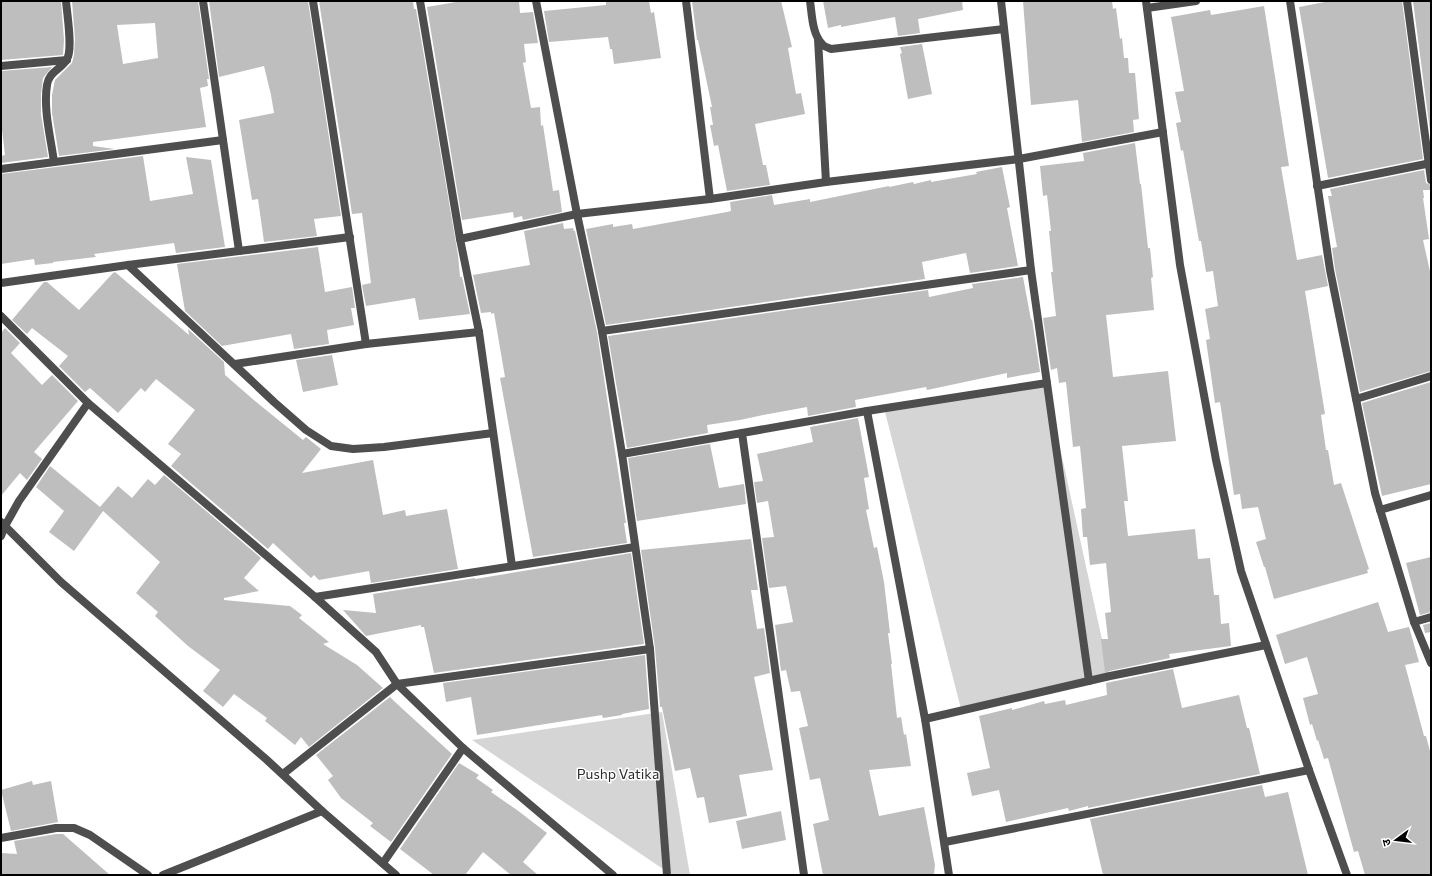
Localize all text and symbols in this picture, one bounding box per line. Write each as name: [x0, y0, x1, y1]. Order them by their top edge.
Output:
park label: Pushp Vatika: [577, 765, 659, 782]
north arrow: [1376, 820, 1416, 860]
text: उ: [1379, 837, 1393, 848]

